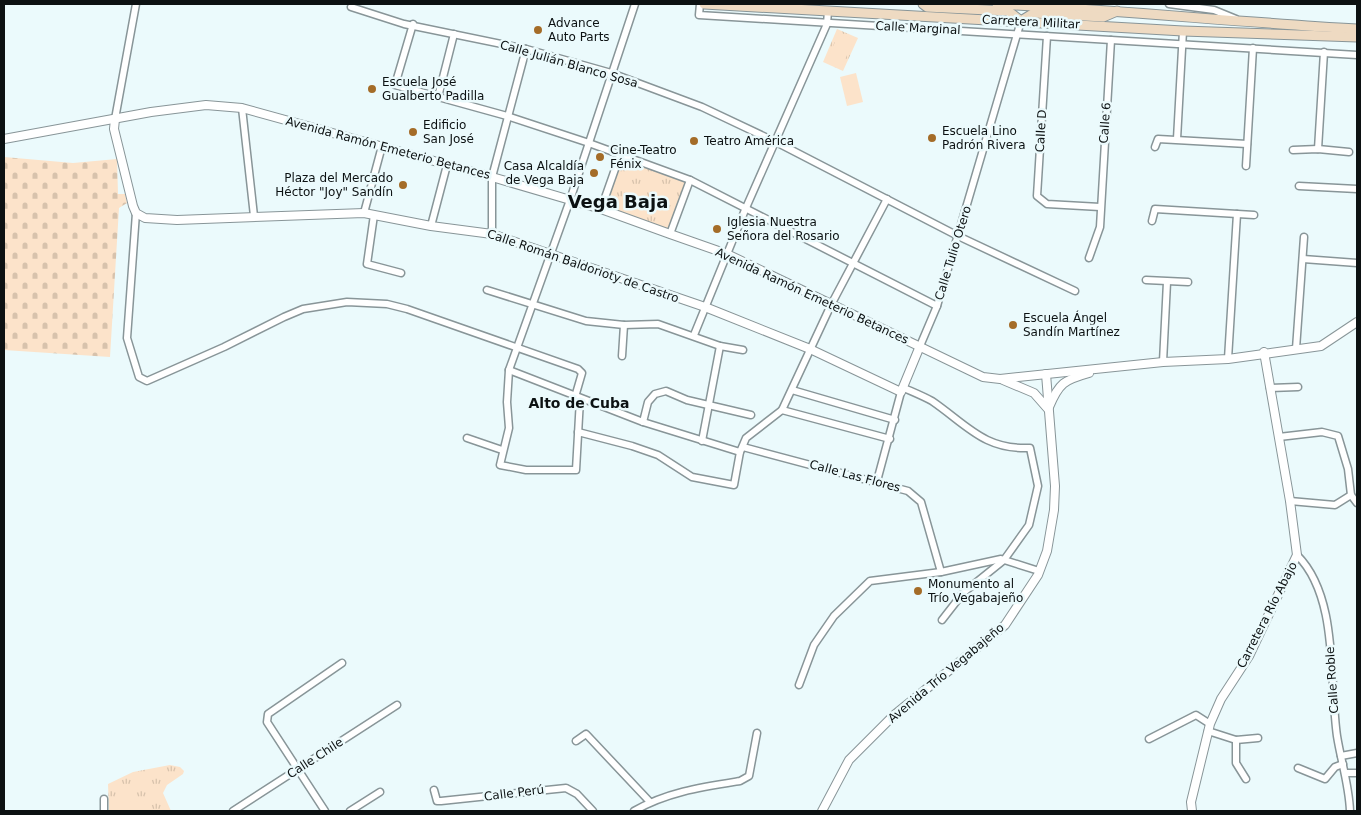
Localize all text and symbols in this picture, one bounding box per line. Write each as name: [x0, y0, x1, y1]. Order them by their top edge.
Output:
street label: Carretera Militar: [982, 12, 1080, 32]
place label: Advance Auto Parts: [548, 16, 610, 44]
street label: Calle Marginal: [875, 19, 961, 37]
marker: Advance Auto Parts: [532, 24, 544, 36]
street label: Calle Julián Blanco Sosa: [498, 38, 640, 90]
place label: Escuela José Gualberto Padilla: [382, 75, 484, 103]
marker: Escuela José Gualberto Padilla: [366, 83, 378, 95]
street label: Calle 6: [1097, 102, 1113, 144]
street label: Calle D: [1033, 109, 1049, 153]
street label: Avenida Ramón Emeterio Betances: [284, 114, 492, 182]
place label: Edificio San José: [423, 118, 474, 146]
place label: Escuela Lino Padrón Rivera: [942, 124, 1026, 152]
marker: Edificio San José: [407, 126, 419, 138]
marker: Escuela Lino Padrón Rivera: [926, 132, 938, 144]
place label: Teatro América: [703, 134, 794, 148]
marker: Teatro América: [688, 135, 700, 147]
place label: Cine-Teatro Fénix: [610, 143, 677, 171]
marker: Cine-Teatro Fénix: [594, 151, 606, 163]
place label: Casa Alcaldía de Vega Baja: [504, 159, 584, 187]
marker: Casa Alcaldía de Vega Baja: [588, 167, 600, 179]
place label: Plaza del Mercado Héctor "Joy" Sandín: [275, 171, 393, 199]
marker: Plaza del Mercado Héctor "Joy" Sandín: [397, 179, 409, 191]
district label: Vega Baja: [568, 191, 668, 212]
street label: Calle Tulio Otero: [932, 204, 974, 302]
place label: Iglesia Nuestra Señora del Rosario: [727, 215, 840, 243]
marker: Iglesia Nuestra Señora del Rosario: [711, 223, 723, 235]
street label: Calle Román Baldorioty de Castro: [485, 227, 681, 305]
street label: Avenida Ramón Emeterio Betances: [713, 245, 911, 347]
place label: Escuela Ángel Sandín Martínez: [1023, 310, 1120, 339]
marker: Escuela Ángel Sandín Martínez: [1007, 319, 1019, 331]
district label: Alto de Cuba: [529, 395, 629, 411]
street label: Calle Las Flores: [808, 457, 902, 495]
street label: Carretera Río Abajo: [1234, 560, 1300, 670]
place label: Monumento al Trío Vegabajeño: [927, 577, 1023, 605]
marker: Monumento al Trío Vegabajeño: [912, 585, 924, 597]
street label: Avenida Trío Vegabajeño: [885, 620, 1007, 726]
street label: Calle Roble: [1323, 646, 1341, 714]
street label: Calle Chile: [285, 735, 345, 781]
street label: Calle Perú: [483, 782, 545, 804]

